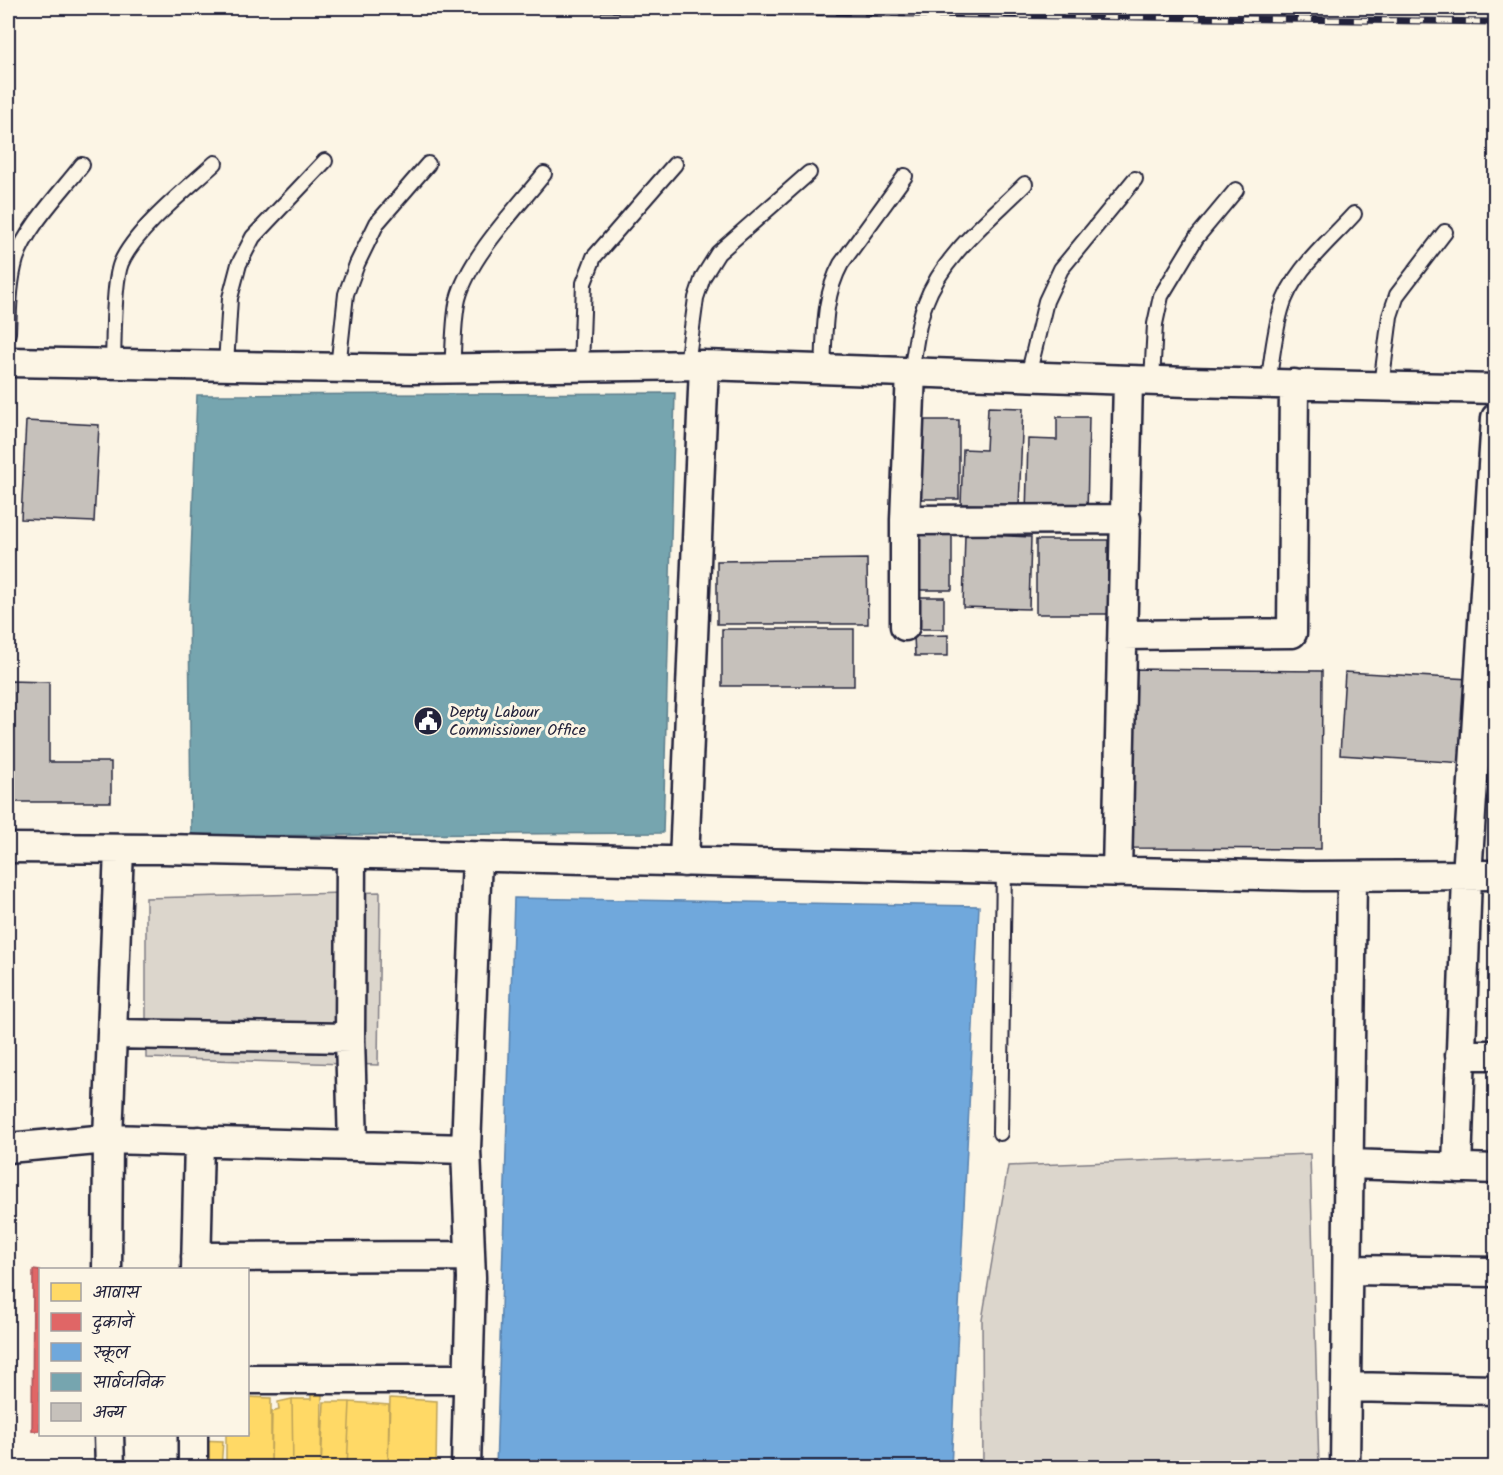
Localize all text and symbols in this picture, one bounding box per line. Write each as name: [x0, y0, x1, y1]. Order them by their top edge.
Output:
place label: Depty Labour Commissioner Office: [449, 700, 586, 743]
public building icon: Depty Labour Commissioner Office: [412, 705, 444, 737]
legend: [39, 1268, 249, 1436]
text: आवास: [93, 1279, 143, 1308]
text: दुकानें: [91, 1309, 136, 1338]
text: स्कूल: [93, 1339, 132, 1368]
text: सार्वजनिक: [93, 1369, 166, 1398]
text: अन्य: [93, 1399, 127, 1428]

